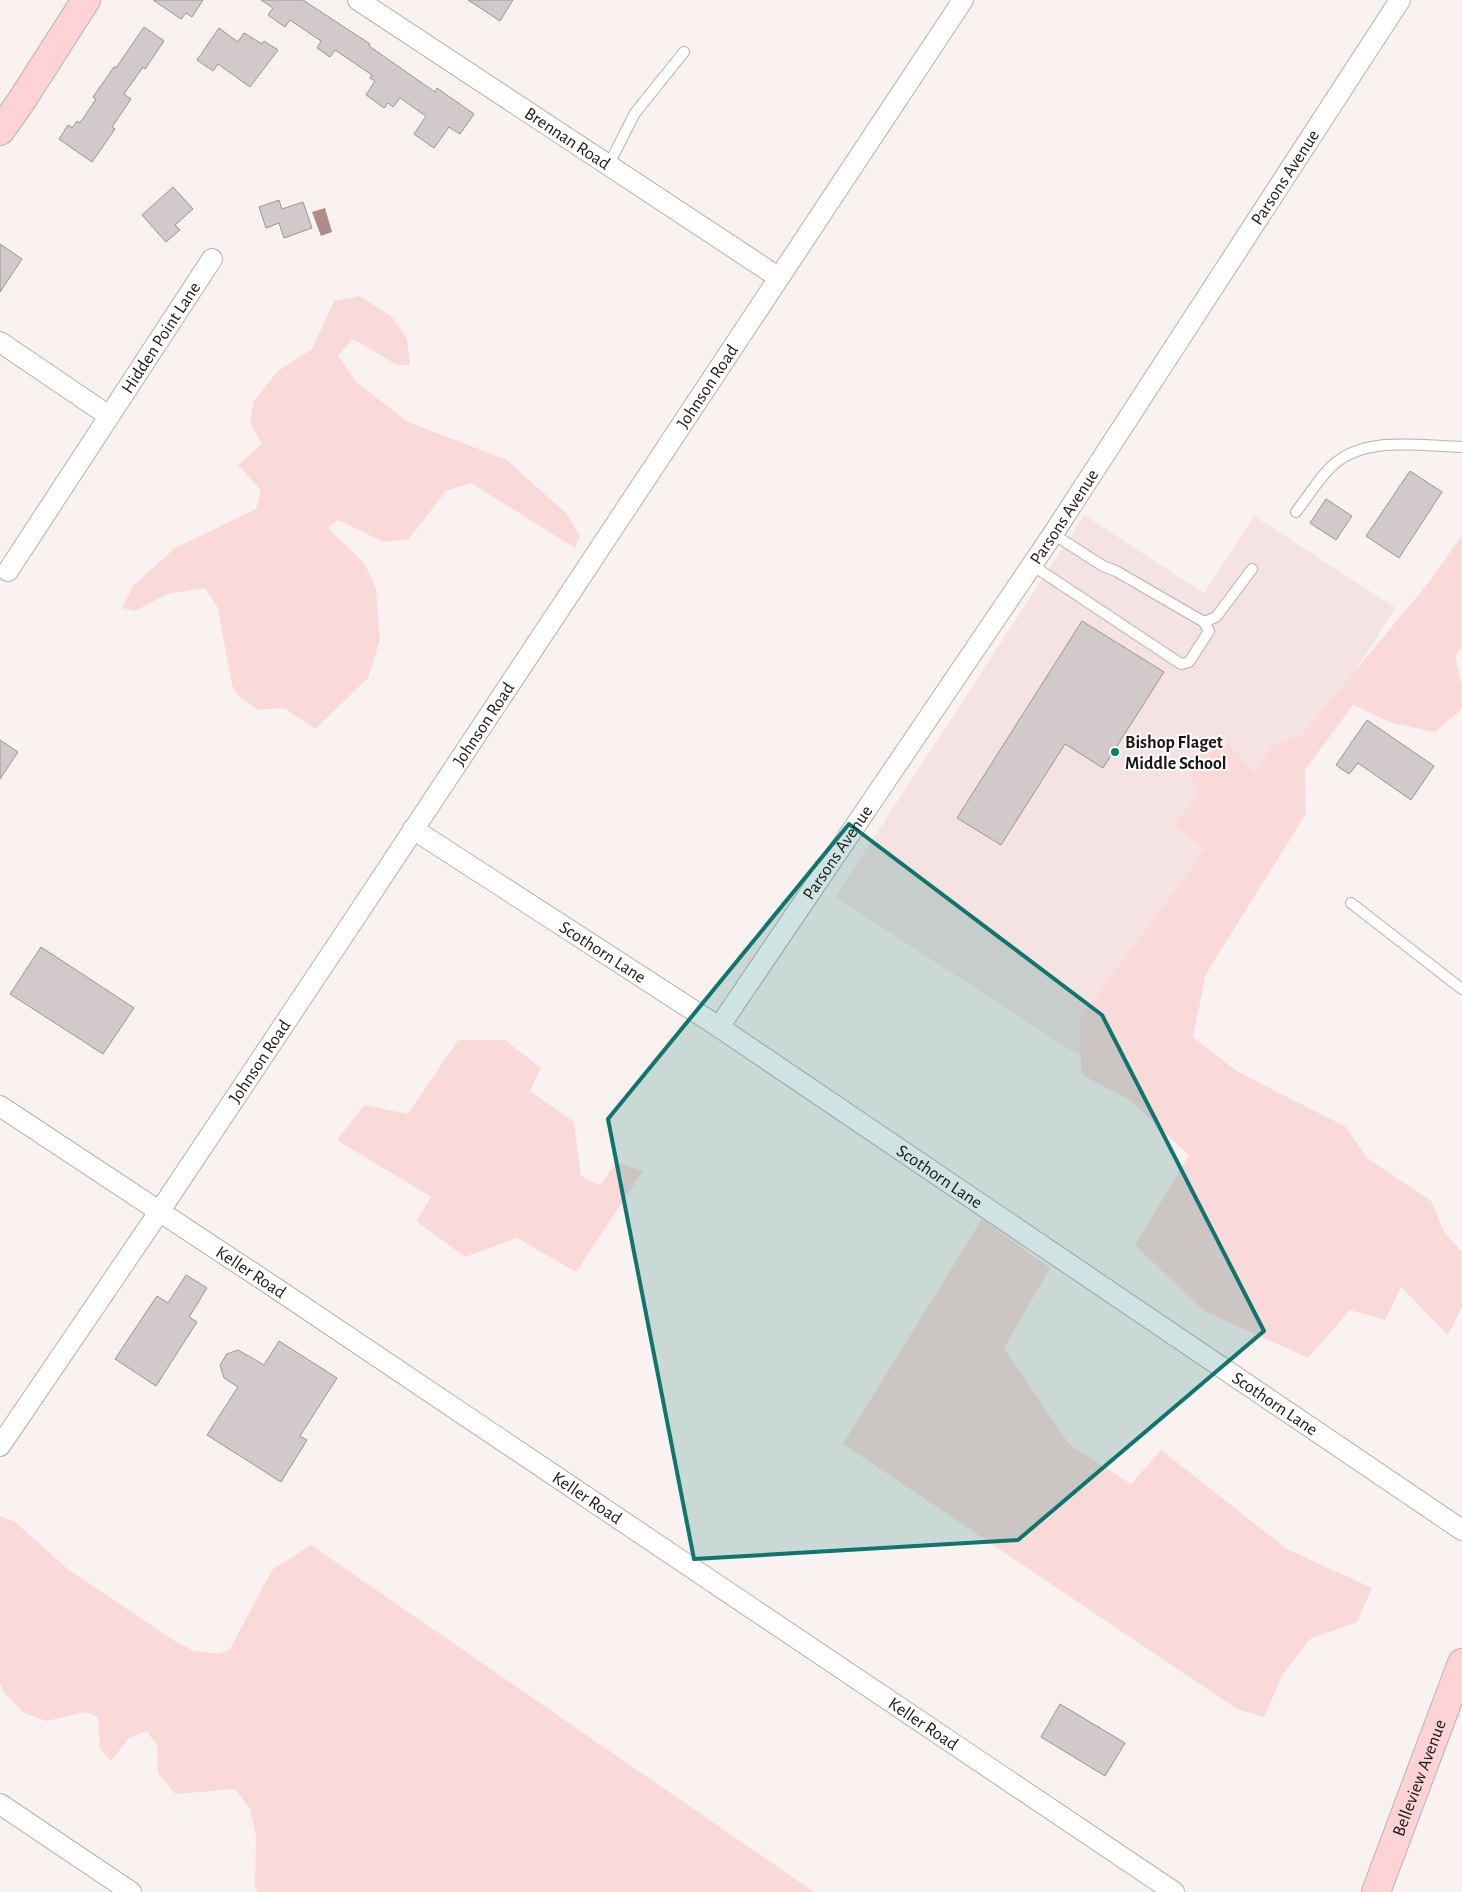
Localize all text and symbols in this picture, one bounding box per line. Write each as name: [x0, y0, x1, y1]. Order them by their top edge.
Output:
street label: Brennan Road: [521, 104, 613, 174]
street label: Parsons Avenue: [1248, 127, 1323, 229]
street label: Hidden Point Lane: [119, 279, 204, 397]
street label: Johnson Road: [674, 342, 742, 432]
street label: Parsons Avenue: [1027, 466, 1102, 568]
street label: Johnson Road: [450, 680, 518, 769]
place label: Bishop Flaget Middle School: [1125, 734, 1227, 773]
marker: Bishop Flaget Middle School: [1109, 746, 1121, 758]
street label: Parsons Avenue: [800, 802, 876, 903]
street label: Scothorn Lane: [556, 918, 649, 987]
street label: Johnson Road: [226, 1017, 294, 1107]
street label: Scothorn Lane: [893, 1142, 985, 1212]
street label: Keller Road: [212, 1243, 289, 1302]
street label: Scothorn Lane: [1228, 1369, 1321, 1440]
street label: Keller Road: [549, 1469, 625, 1528]
street label: Keller Road: [885, 1695, 961, 1754]
street label: Belleview Avenue: [1390, 1717, 1450, 1839]

